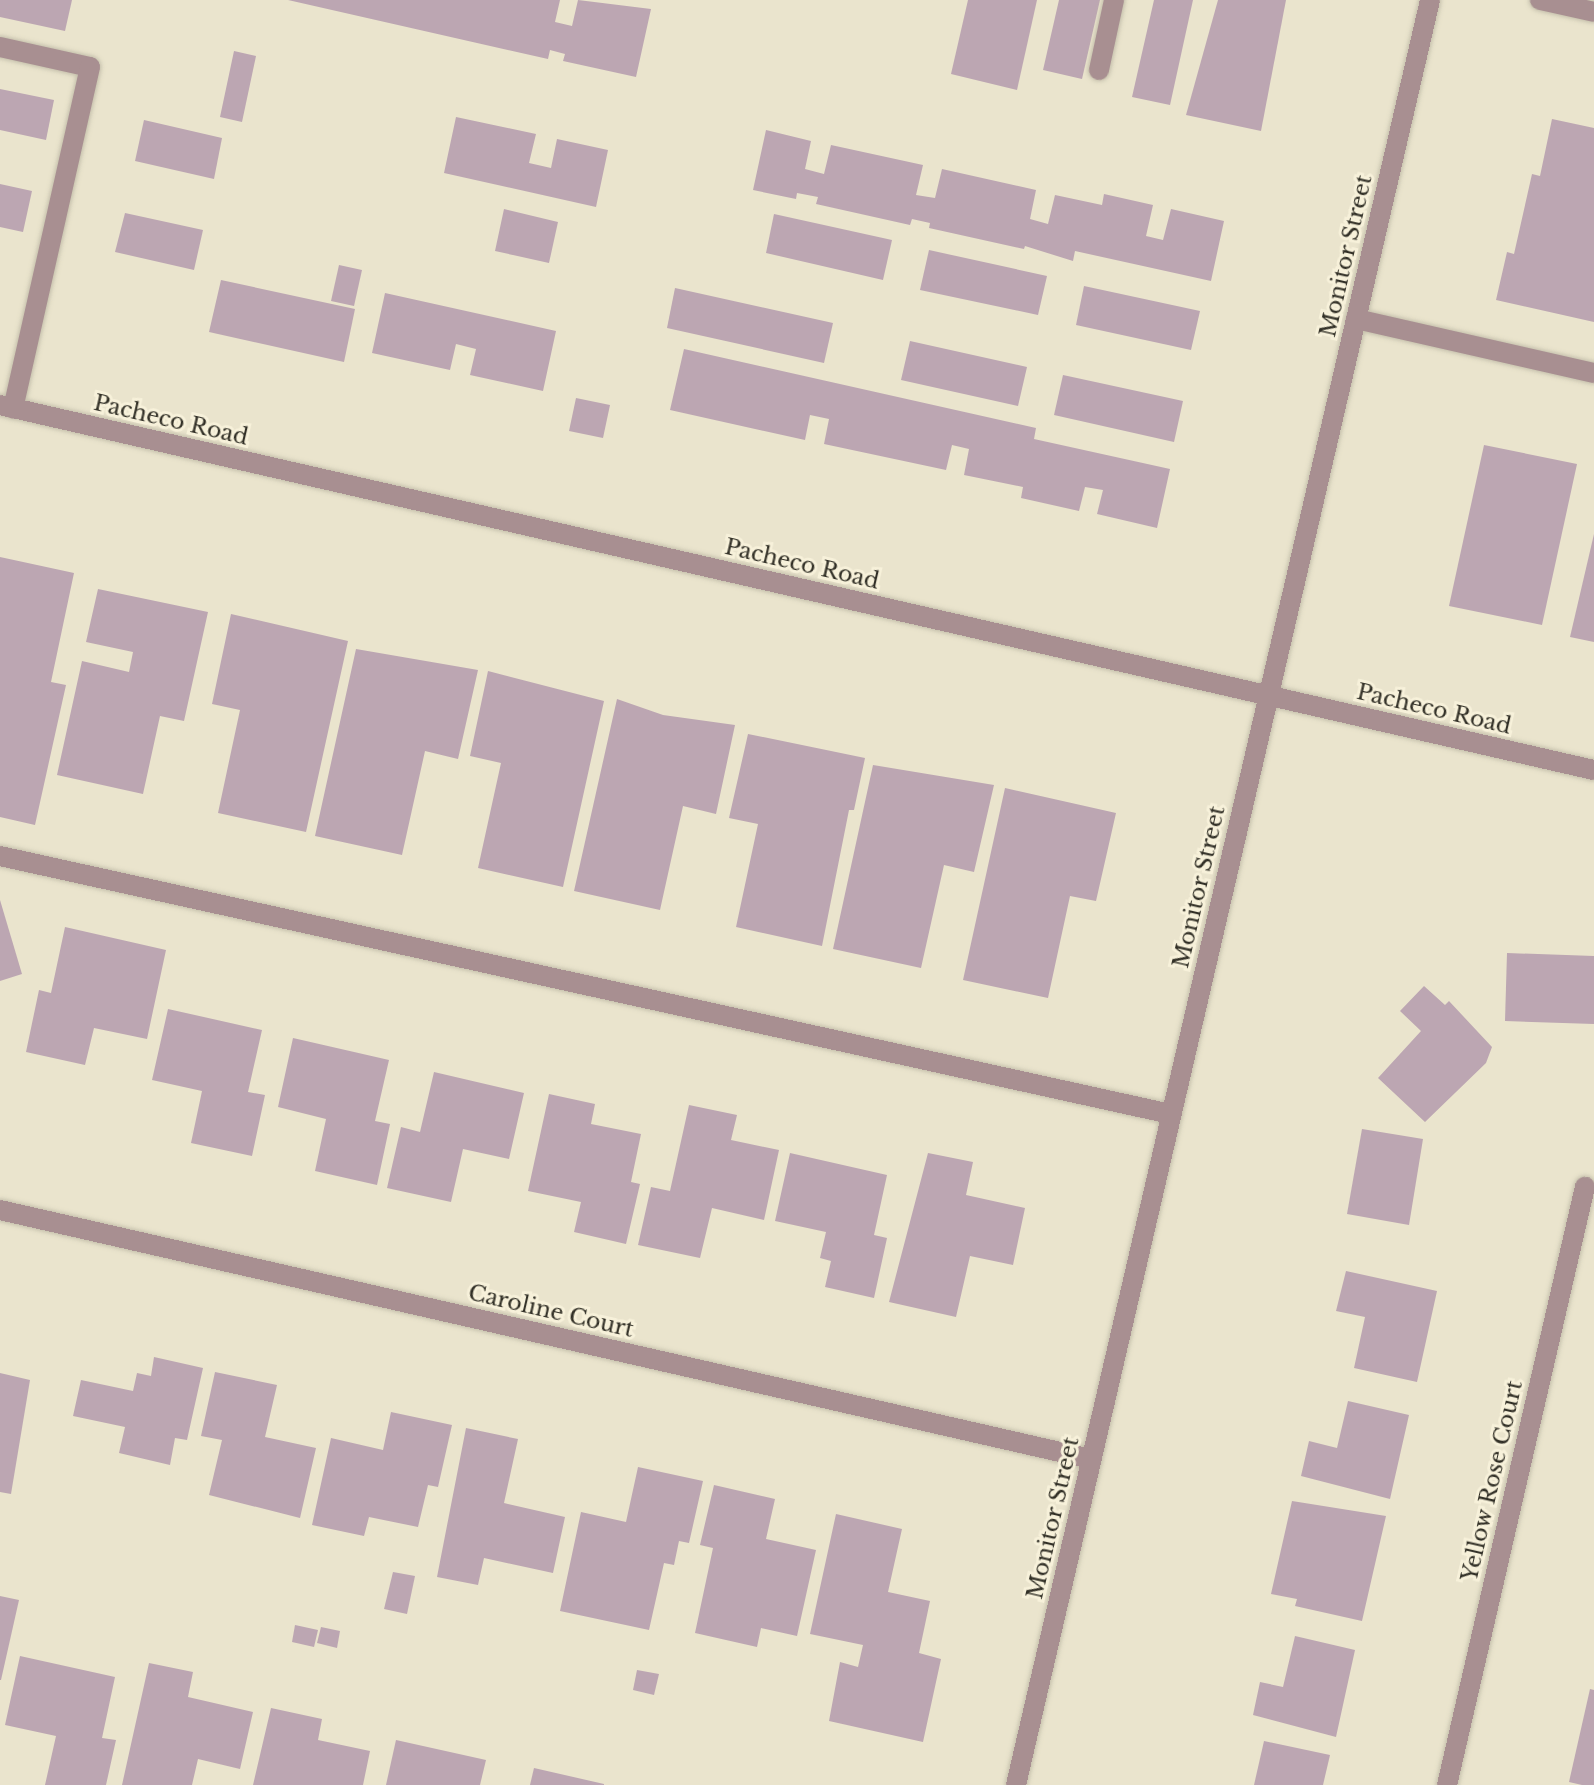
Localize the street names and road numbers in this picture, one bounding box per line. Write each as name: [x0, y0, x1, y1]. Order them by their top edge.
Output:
street label: Monitor Street: [1314, 172, 1378, 340]
street label: Pacheco Road: [91, 389, 251, 451]
street label: Pacheco Road: [722, 533, 882, 595]
street label: Pacheco Road: [1354, 678, 1514, 740]
street label: Monitor Street: [1167, 803, 1231, 971]
street label: Caroline Court: [466, 1279, 636, 1343]
street label: Yellow Rose Court: [1456, 1378, 1528, 1584]
street label: Monitor Street: [1021, 1434, 1085, 1602]

